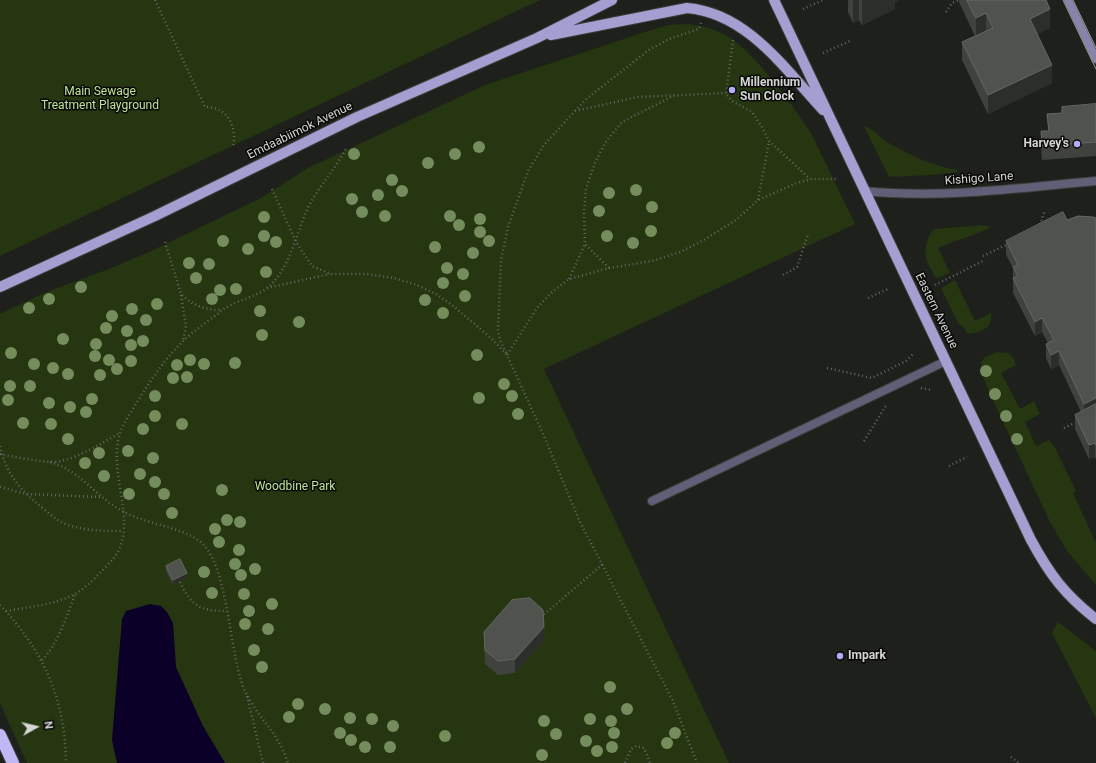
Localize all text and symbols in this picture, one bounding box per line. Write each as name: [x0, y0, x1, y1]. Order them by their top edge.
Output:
place label: Millennium Sun Clock: [740, 76, 800, 104]
park label: Main Sewage Treatment Playground: [41, 85, 159, 113]
marker: Millennium Sun Clock: [727, 85, 737, 95]
street label: Emdaabiimok Avenue: [245, 99, 355, 163]
place label: Harvey's: [1023, 137, 1069, 151]
marker: Harvey's: [1072, 139, 1082, 149]
street label: Kishigo Lane: [944, 169, 1014, 189]
street label: Eastern Avenue: [911, 271, 961, 351]
park label: Woodbine Park: [255, 480, 335, 494]
place label: Impark: [848, 649, 886, 663]
marker: Impark: [835, 651, 845, 661]
north arrow: [16, 707, 56, 747]
text: N: [41, 721, 55, 730]

